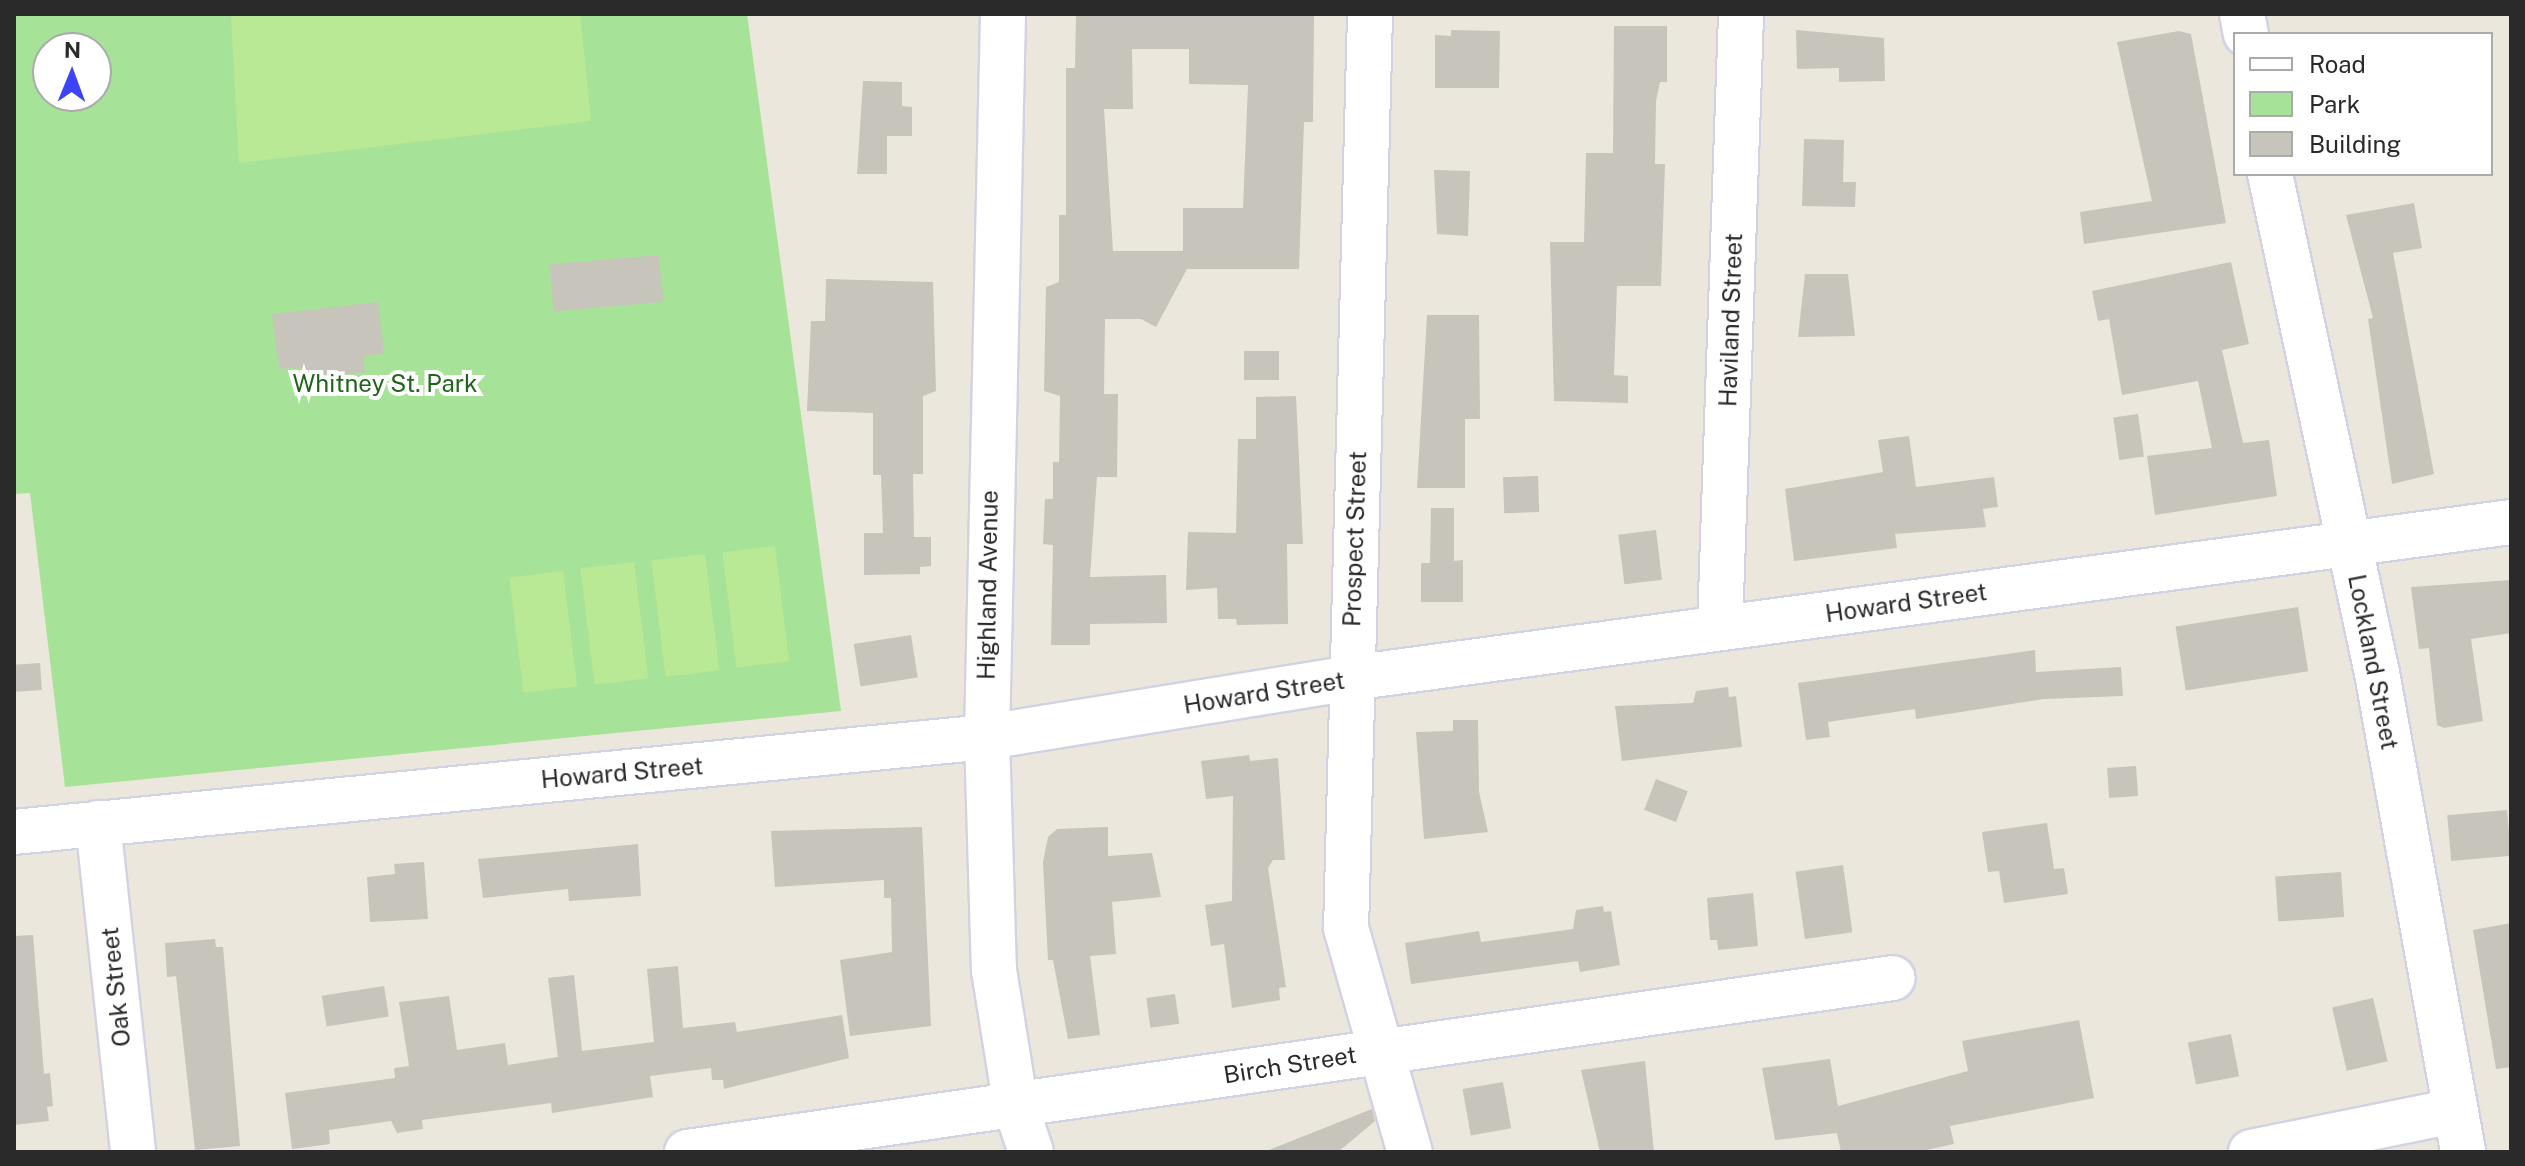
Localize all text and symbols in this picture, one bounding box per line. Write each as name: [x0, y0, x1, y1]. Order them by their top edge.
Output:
north arrow: [32, 32, 112, 112]
legend: [2233, 32, 2493, 176]
text: N: [64, 37, 81, 63]
text: Road: [2309, 50, 2366, 78]
text: Park: [2309, 90, 2360, 118]
text: Building: [2309, 130, 2401, 158]
street label: Haviland Street: [1714, 233, 1748, 407]
park label: Whitney St. Park: [292, 370, 478, 398]
street label: Prospect Street: [1338, 451, 1372, 627]
street label: Highland Avenue: [972, 490, 1004, 680]
street label: Lockland Street: [2342, 572, 2404, 752]
street label: Howard Street: [1823, 577, 1989, 629]
street label: Howard Street: [1181, 666, 1347, 720]
street label: Howard Street: [540, 752, 704, 794]
street label: Oak Street: [95, 926, 137, 1048]
street label: Birch Street: [1222, 1040, 1358, 1090]

